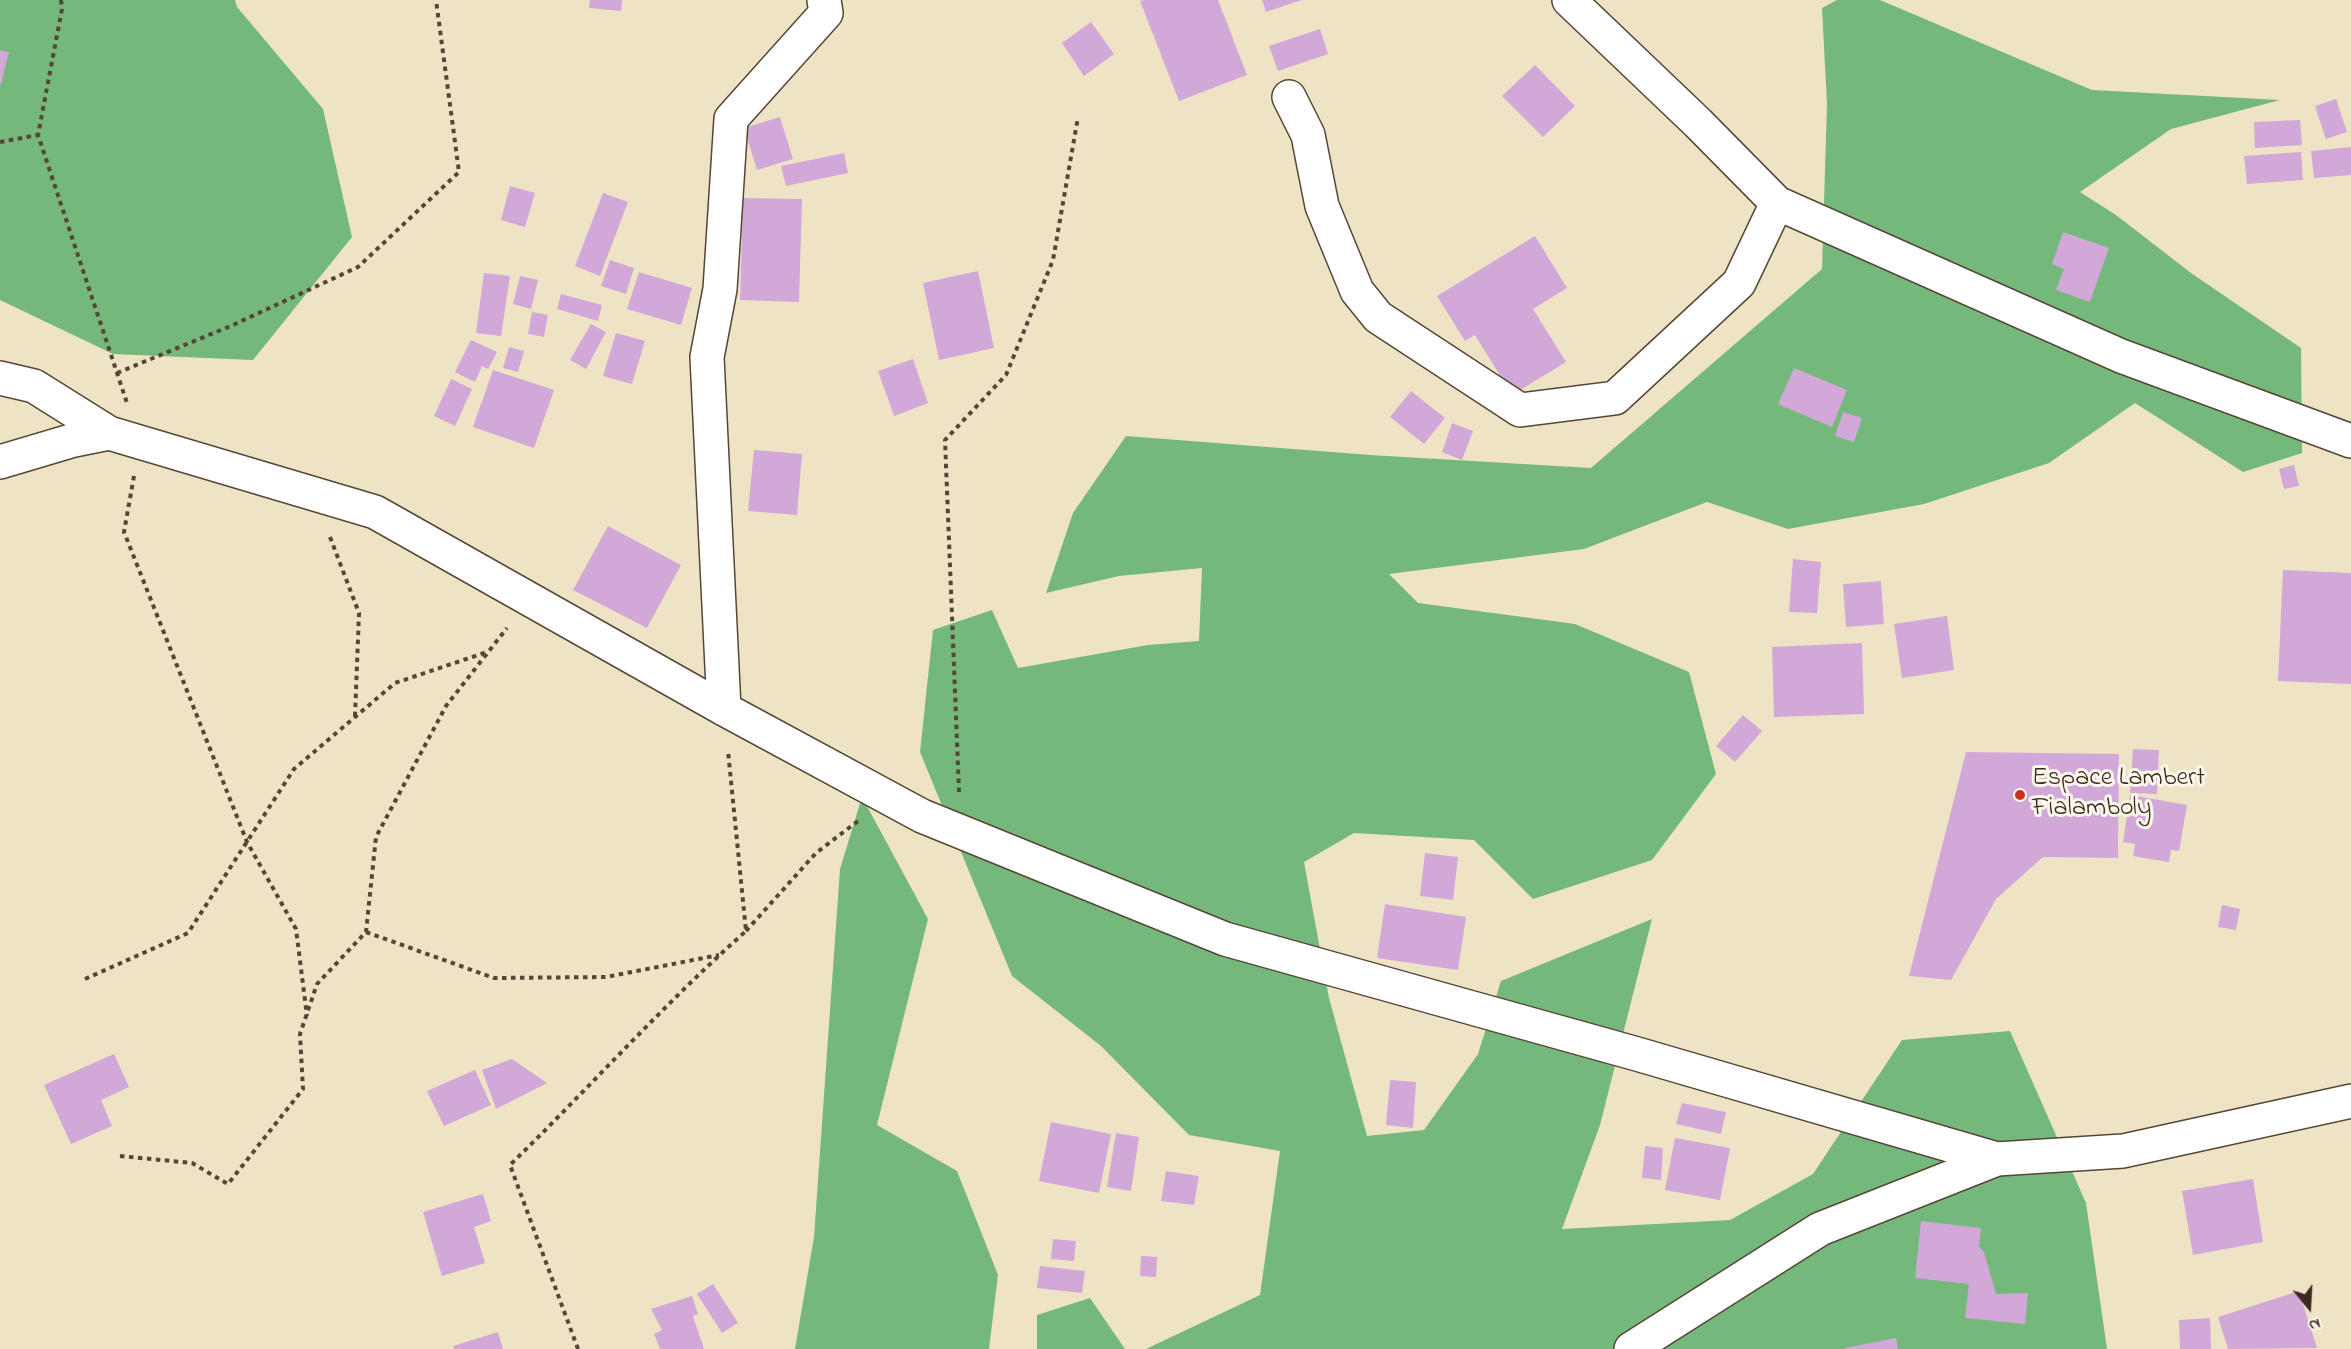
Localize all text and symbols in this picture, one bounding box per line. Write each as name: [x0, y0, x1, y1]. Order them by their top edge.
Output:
place label: Espace Lambert Fialamboly: [2032, 764, 2205, 826]
marker: Espace Lambert Fialamboly: [2013, 788, 2027, 802]
north arrow: [2279, 1277, 2339, 1337]
text: N: [2306, 1311, 2323, 1337]

